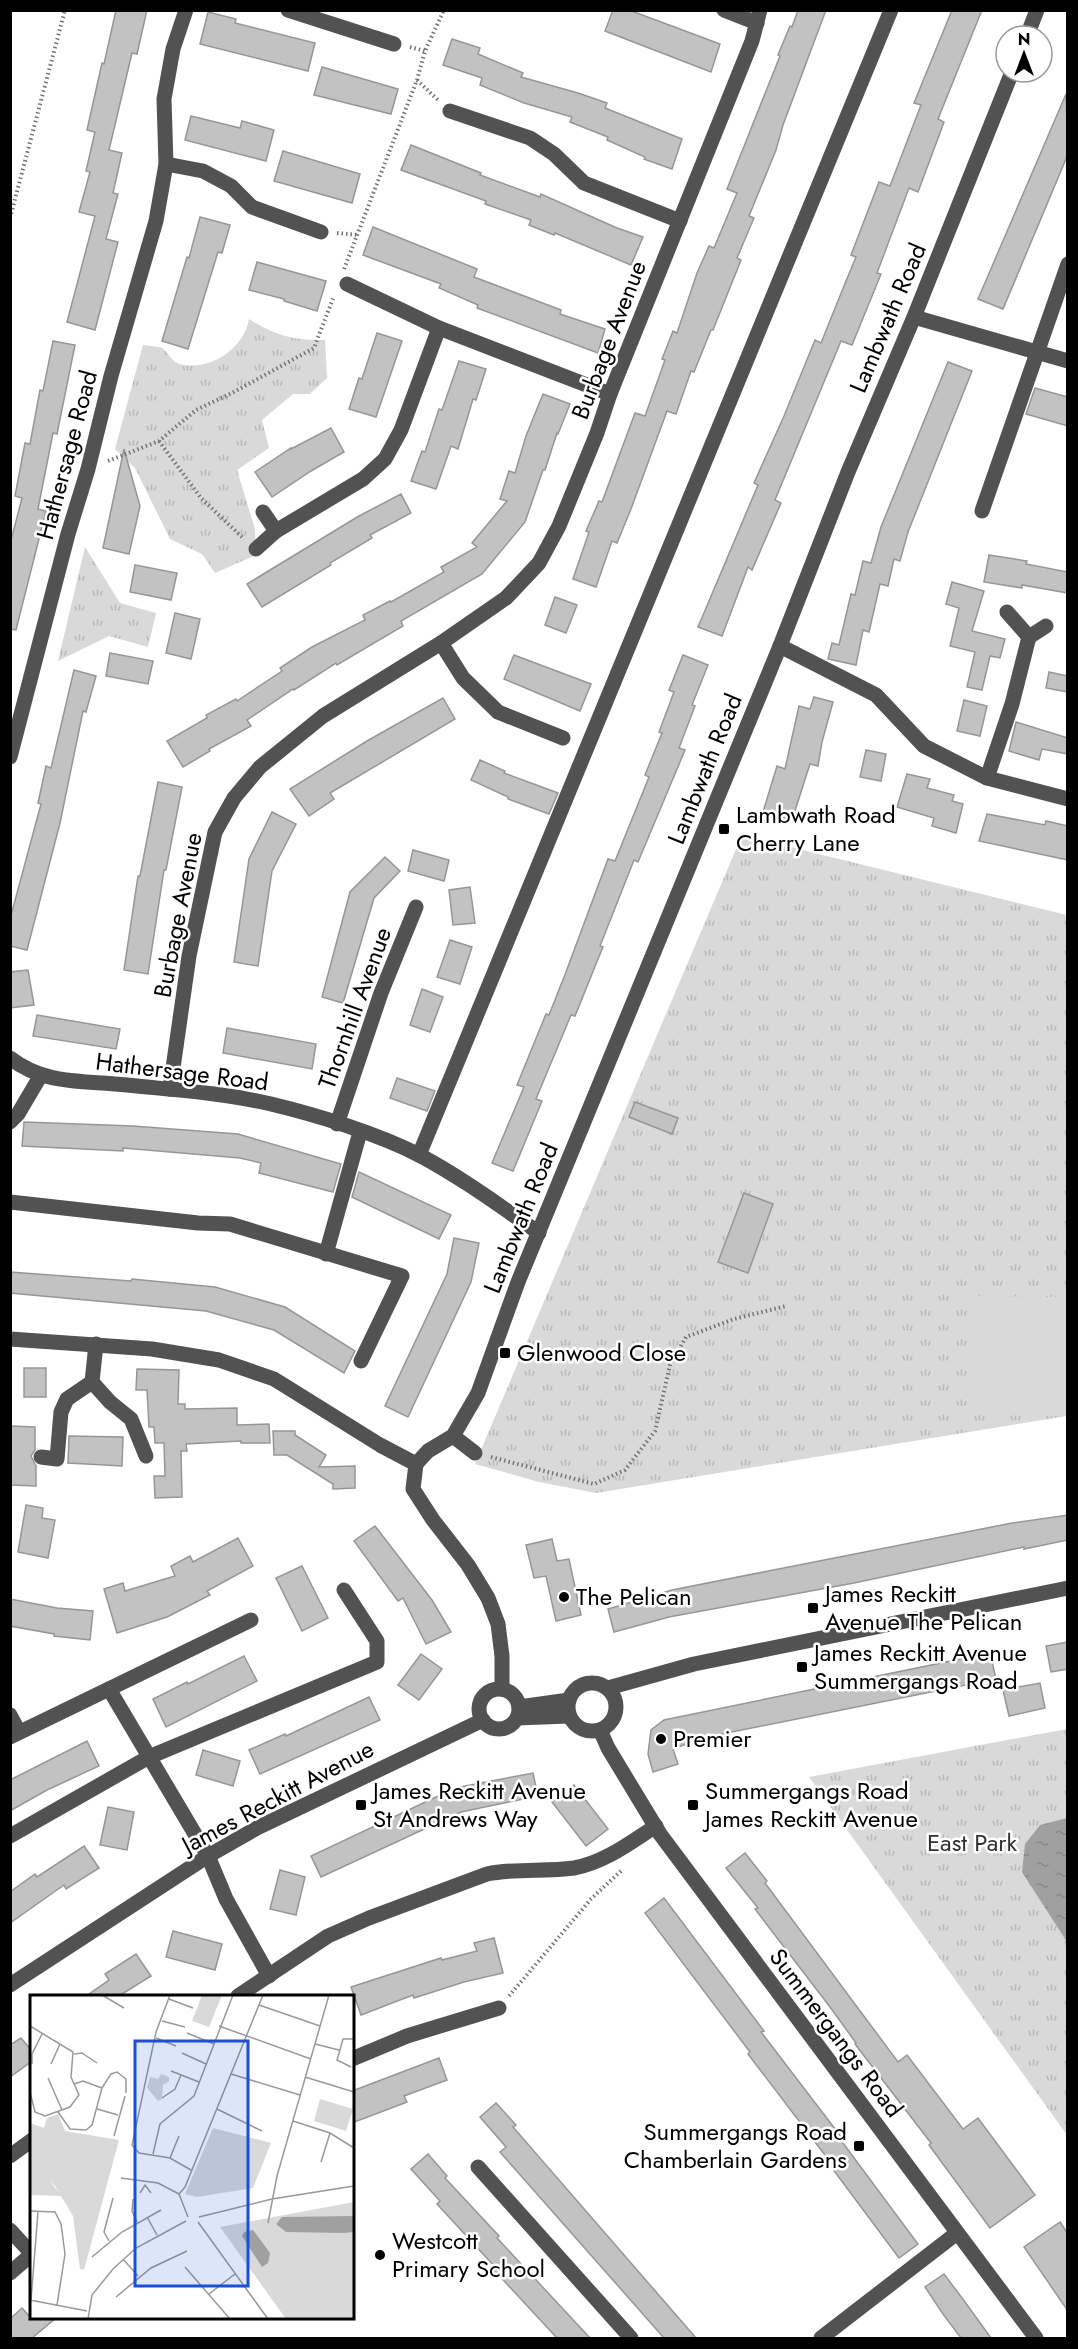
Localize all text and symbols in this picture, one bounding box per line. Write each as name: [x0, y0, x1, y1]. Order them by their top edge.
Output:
north arrow: [994, 24, 1054, 84]
text: N: [1018, 28, 1030, 51]
street label: Lambwath Road: [840, 238, 935, 398]
street label: Burbage Avenue: [562, 255, 655, 424]
street label: Hathersage Road: [27, 366, 106, 543]
street label: Lambwath Road: [658, 688, 751, 849]
place label: Lambwath Road Cherry Lane: [736, 797, 896, 860]
marker: Lambwath Road Cherry Lane: [717, 822, 731, 836]
street label: Burbage Avenue: [144, 829, 211, 1000]
street label: Thornhill Avenue: [309, 922, 400, 1093]
street label: Hathersage Road: [94, 1044, 270, 1099]
street label: Lambwath Road: [474, 1137, 567, 1298]
place label: Glenwood Close: [517, 1335, 686, 1370]
marker: Glenwood Close: [498, 1346, 512, 1360]
place label: James Reckitt Avenue The Pelican: [822, 1576, 1022, 1639]
place label: The Pelican: [576, 1579, 692, 1614]
marker: The Pelican: [557, 1590, 571, 1604]
marker: James Reckitt Avenue The Pelican: [806, 1601, 820, 1615]
place label: James Reckitt Avenue Summergangs Road: [811, 1635, 1027, 1698]
marker: James Reckitt Avenue Summergangs Road: [795, 1660, 809, 1674]
place label: Premier: [673, 1721, 752, 1756]
street label: James Reckitt Avenue: [173, 1731, 380, 1863]
marker: Premier: [654, 1732, 668, 1746]
place label: James Reckitt Avenue St Andrews Way: [370, 1773, 586, 1836]
place label: Summergangs Road James Reckitt Avenue: [702, 1773, 918, 1836]
marker: James Reckitt Avenue St Andrews Way: [354, 1798, 368, 1812]
marker: Summergangs Road James Reckitt Avenue: [686, 1798, 700, 1812]
park label: East Park: [927, 1825, 1018, 1860]
street label: Summergangs Road: [761, 1941, 912, 2125]
inset map: [30, 1995, 354, 2319]
place label: Summergangs Road Chamberlain Gardens: [624, 2114, 847, 2177]
marker: Summergangs Road Chamberlain Gardens: [852, 2139, 866, 2153]
place label: Westcott Primary School: [392, 2223, 545, 2286]
marker: Westcott Primary School: [373, 2248, 387, 2262]

